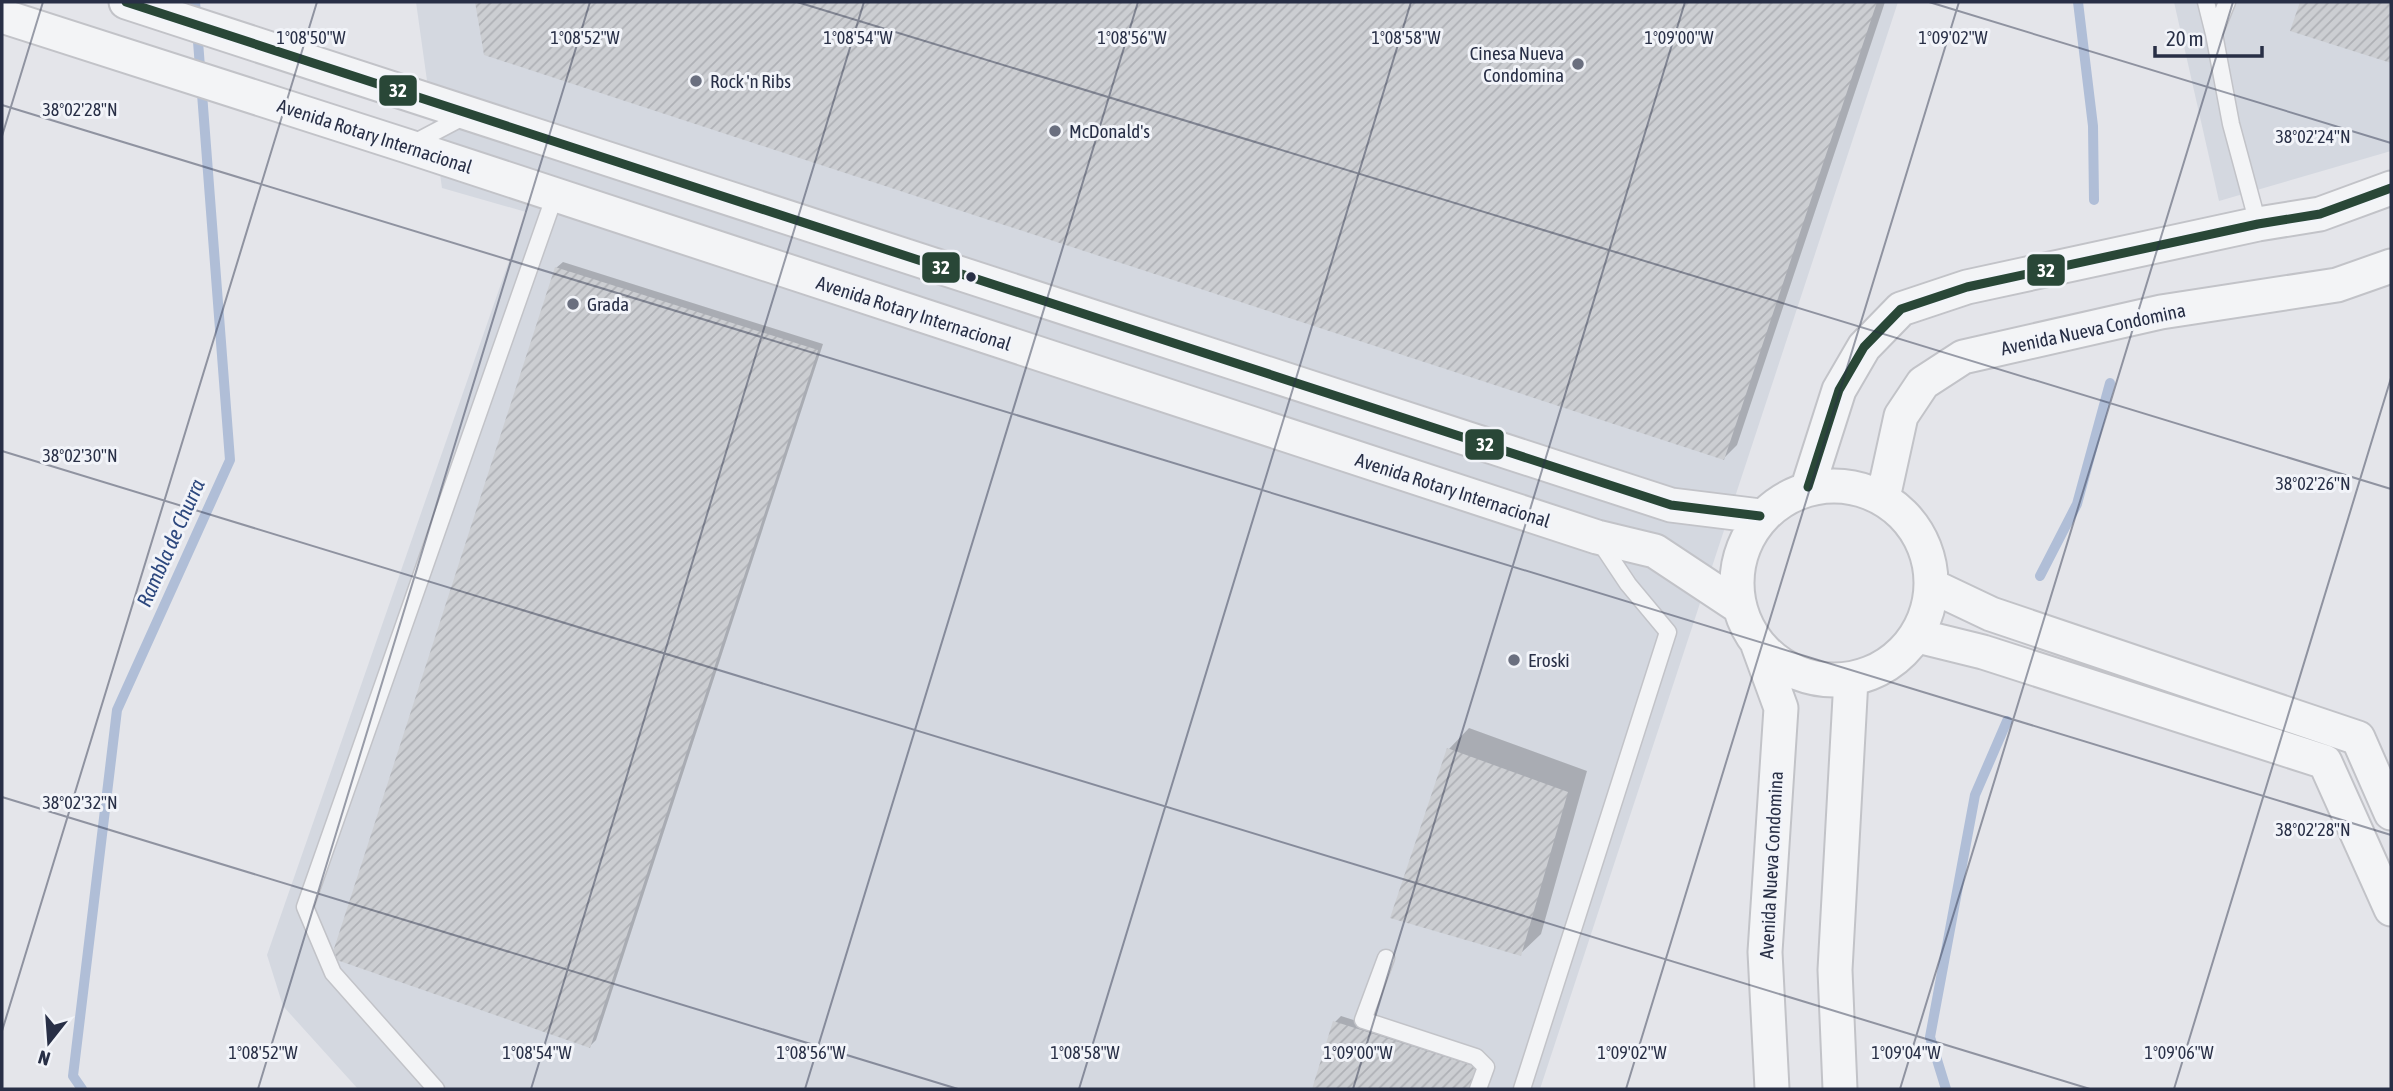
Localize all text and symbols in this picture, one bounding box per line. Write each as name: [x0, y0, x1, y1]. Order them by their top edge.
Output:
scale bar: [2155, 14, 2262, 58]
text: 20 m: [2166, 26, 2204, 50]
text: 1°08'50"W: [276, 27, 346, 48]
text: 1°08'52"W: [550, 27, 620, 48]
text: 1°08'54"W: [823, 27, 893, 48]
text: 1°08'56"W: [1097, 27, 1167, 48]
text: 1°08'58"W: [1371, 27, 1441, 48]
text: 1°09'00"W: [1644, 27, 1714, 48]
text: 1°09'02"W: [1918, 27, 1988, 48]
place label: Cinesa Nueva Condomina: [1470, 42, 1564, 86]
marker: Cinesa Nueva Condomina: [1570, 56, 1586, 72]
place label: Rock 'n Ribs: [710, 70, 791, 92]
marker: Rock 'n Ribs: [688, 73, 704, 89]
line badge: 32: [378, 74, 418, 107]
text: 32: [389, 79, 407, 101]
street label: Avenida Rotary Internacional: [275, 94, 475, 178]
text: 38°02'28"N: [42, 99, 118, 120]
place label: McDonald's: [1069, 120, 1150, 142]
marker: McDonald's: [1047, 123, 1063, 139]
text: 38°02'24"N: [2275, 126, 2351, 147]
line badge: 32: [921, 251, 961, 284]
line badge: 32: [2026, 253, 2066, 287]
text: 32: [932, 256, 950, 278]
text: 32: [2037, 259, 2055, 281]
unlabelled marker: [964, 270, 978, 284]
street label: Avenida Rotary Internacional: [814, 271, 1014, 355]
place label: Grada: [587, 293, 629, 315]
marker: Grada: [565, 296, 581, 312]
street label: Avenida Nueva Condomina: [1999, 299, 2187, 359]
line badge: 32: [1464, 428, 1505, 461]
text: 32: [1476, 433, 1494, 455]
text: 38°02'30"N: [42, 445, 118, 466]
street label: Avenida Rotary Internacional: [1353, 448, 1553, 532]
text: 38°02'26"N: [2275, 473, 2351, 494]
water label: Rambla de Churra: [131, 475, 209, 610]
place label: Eroski: [1528, 649, 1570, 671]
marker: Eroski: [1506, 652, 1522, 668]
street label: Avenida Nueva Condomina: [1755, 770, 1787, 960]
text: 38°02'32"N: [42, 792, 118, 813]
text: 38°02'28"N: [2275, 819, 2351, 840]
north arrow: [14, 1007, 84, 1077]
text: 1°08'52"W: [228, 1042, 298, 1063]
text: 1°08'54"W: [502, 1042, 572, 1063]
text: 1°08'56"W: [776, 1042, 846, 1063]
text: 1°08'58"W: [1050, 1042, 1120, 1063]
text: 1°09'00"W: [1323, 1042, 1393, 1063]
text: 1°09'02"W: [1597, 1042, 1667, 1063]
text: 1°09'04"W: [1871, 1042, 1941, 1063]
text: 1°09'06"W: [2144, 1042, 2214, 1063]
text: N: [35, 1046, 53, 1070]

